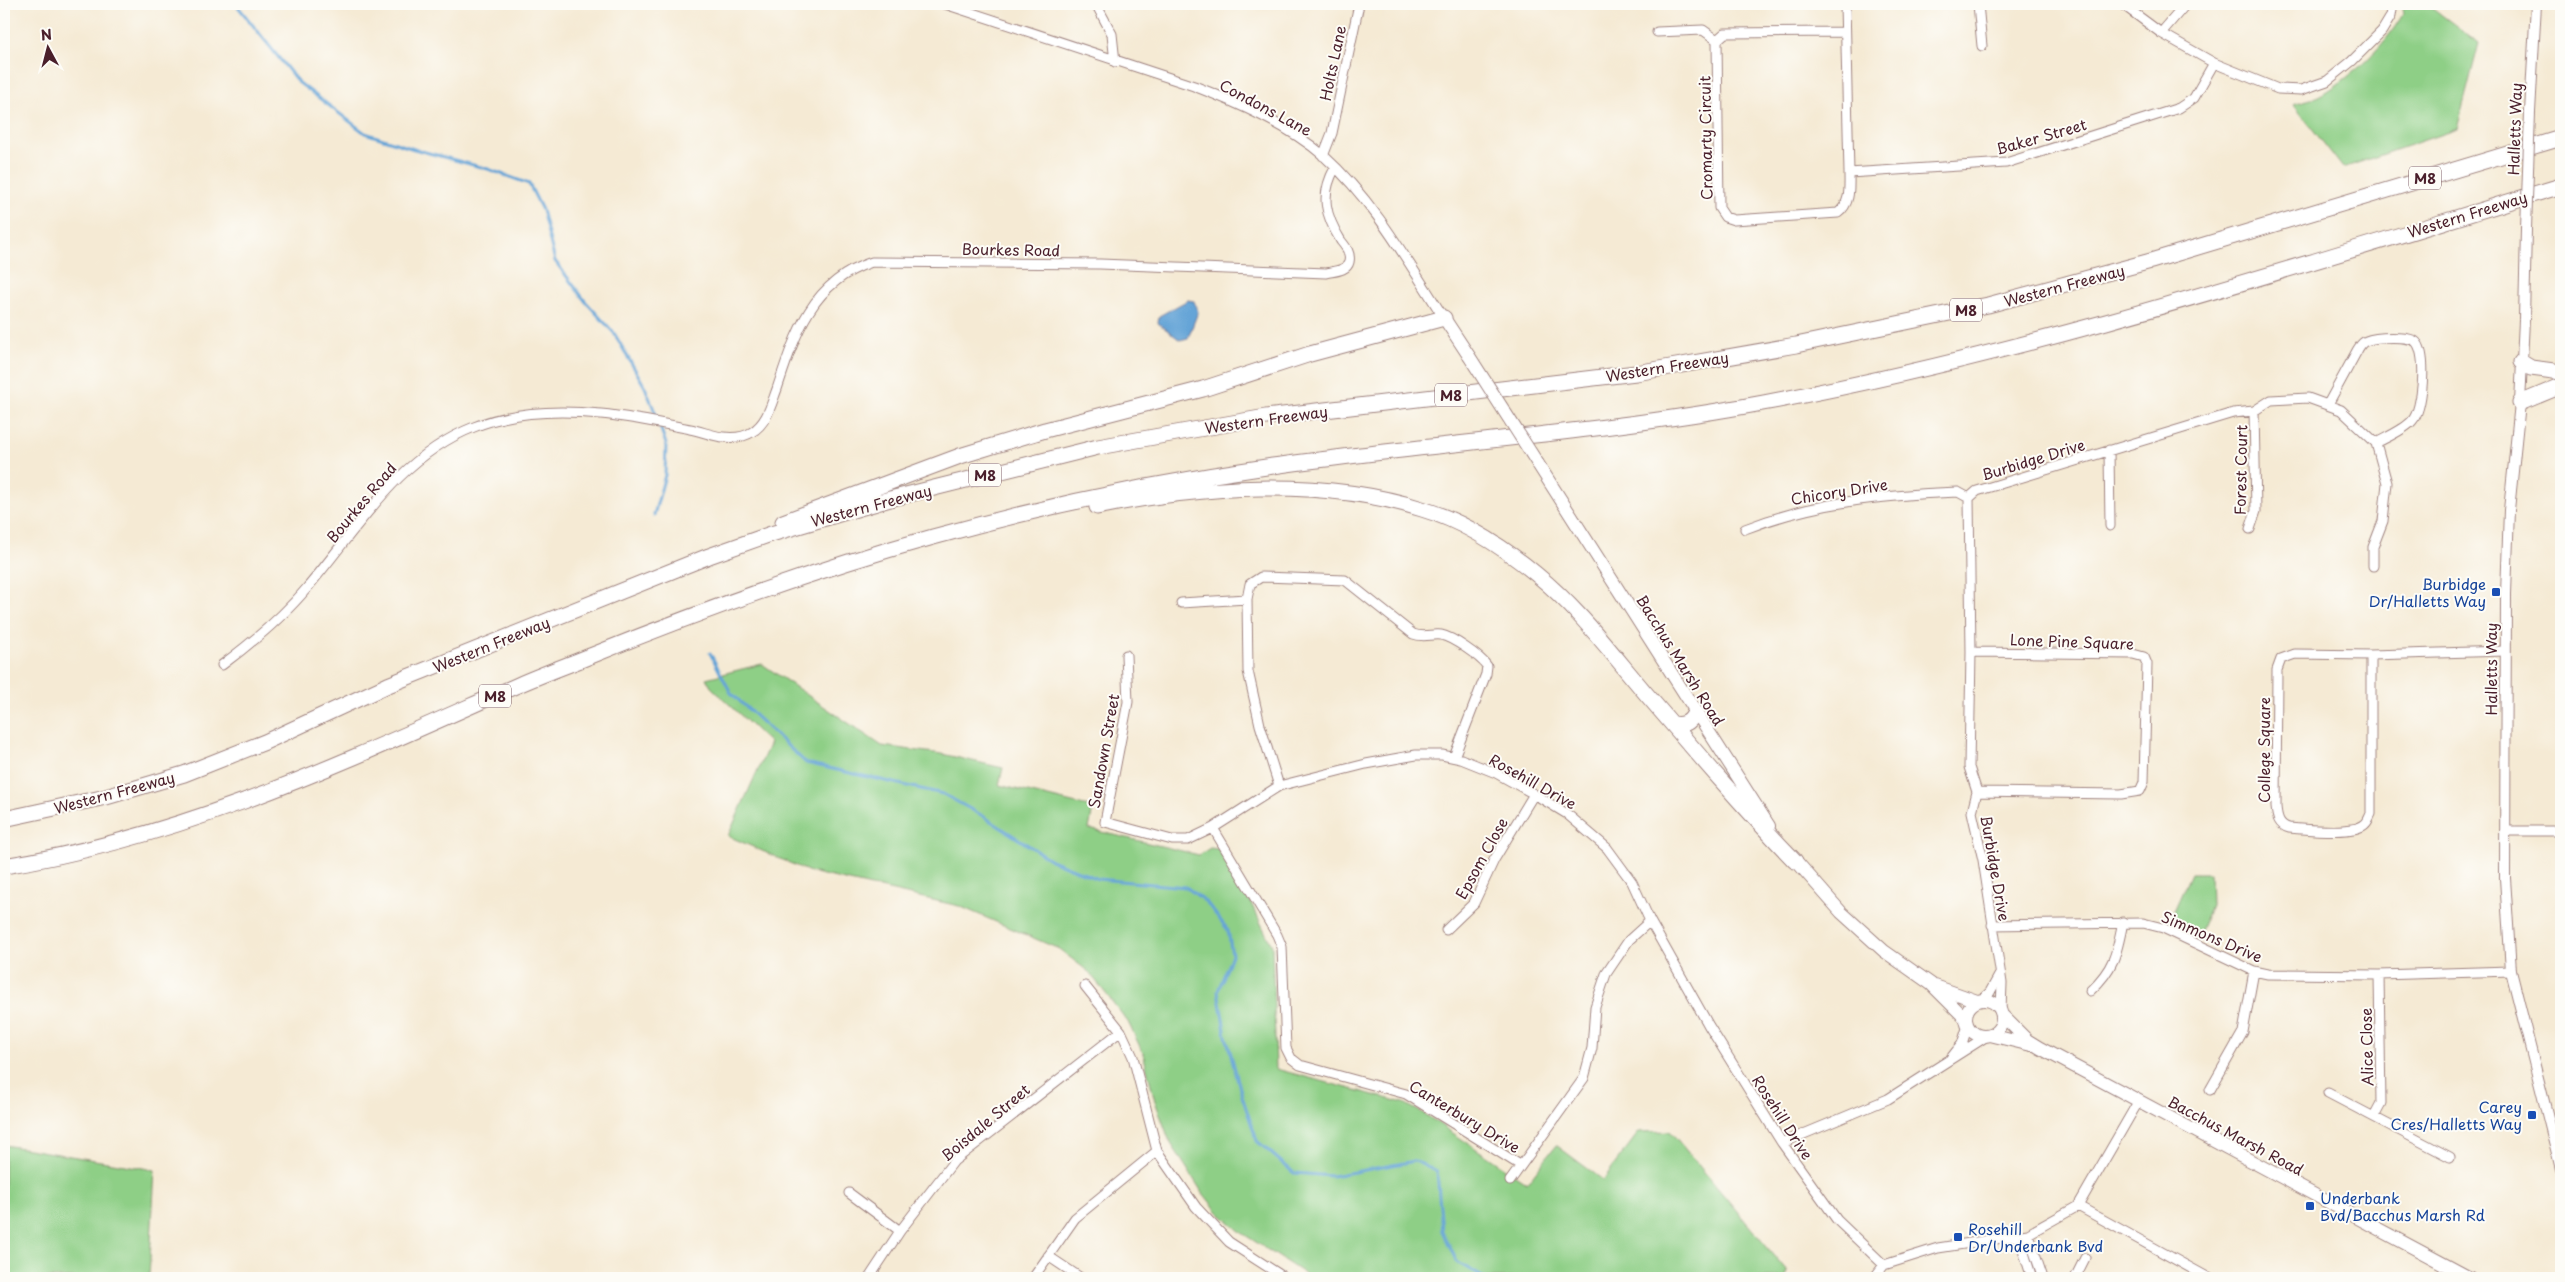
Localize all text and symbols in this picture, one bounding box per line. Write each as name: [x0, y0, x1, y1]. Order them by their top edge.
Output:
north arrow: [22, 22, 72, 72]
street label: Holts Lane: [1313, 23, 1351, 103]
text: N: [40, 24, 53, 46]
street label: Condons Lane: [1216, 73, 1316, 141]
street label: Cromarty Circuit: [1692, 76, 1718, 200]
street label: Halletts Way: [2501, 82, 2527, 176]
street label: Baker Street: [1993, 112, 2089, 160]
road number: M8: [2409, 167, 2441, 190]
street label: Western Freeway: [2404, 185, 2530, 243]
street label: Bourkes Road: [962, 237, 1060, 261]
street label: Western Freeway: [2001, 258, 2127, 312]
road number: M8: [1950, 298, 1982, 322]
street label: Western Freeway: [1604, 345, 1730, 387]
road number: M8: [1435, 384, 1467, 406]
street label: Western Freeway: [1203, 399, 1329, 439]
street label: Forest Court: [2228, 425, 2252, 515]
street label: Burbidge Drive: [1979, 432, 2087, 486]
street label: Bourkes Road: [321, 457, 401, 547]
road number: M8: [969, 464, 1001, 486]
street label: Chicory Drive: [1789, 472, 1889, 510]
street label: Western Freeway: [808, 478, 934, 532]
place label: Burbidge Dr/Halletts Way: [2369, 572, 2486, 612]
marker: Burbidge Dr/Halletts Way: [2490, 586, 2502, 598]
street label: Bacchus Marsh Road: [1631, 590, 1731, 730]
street label: Western Freeway: [429, 610, 553, 678]
street label: Halletts Way: [2479, 623, 2502, 715]
street label: Lone Pine Square: [2010, 627, 2134, 655]
road number: M8: [479, 684, 511, 708]
street label: Sandown Street: [1082, 692, 1124, 810]
street label: College Square: [2252, 697, 2275, 803]
street label: Rosehill Drive: [1485, 747, 1581, 815]
street label: Western Freeway: [51, 765, 177, 819]
street label: Epsom Close: [1449, 813, 1513, 903]
street label: Burbidge Drive: [1975, 813, 2017, 923]
street label: Simmons Drive: [2158, 904, 2266, 968]
street label: Alice Close: [2354, 1008, 2378, 1086]
street label: Rosehill Drive: [1747, 1070, 1819, 1164]
street label: Canterbury Drive: [1405, 1074, 1525, 1158]
street label: Boisdale Street: [935, 1078, 1035, 1166]
street label: Bacchus Marsh Road: [2164, 1089, 2308, 1181]
place label: Carey Cres/Halletts Way: [2390, 1095, 2522, 1135]
marker: Carey Cres/Halletts Way: [2526, 1109, 2538, 1121]
place label: Underbank Bvd/Bacchus Marsh Rd: [2320, 1186, 2485, 1226]
marker: Underbank Bvd/Bacchus Marsh Rd: [2304, 1200, 2316, 1212]
place label: Rosehill Dr/Underbank Bvd: [1968, 1217, 2103, 1257]
marker: Rosehill Dr/Underbank Bvd: [1952, 1231, 1964, 1243]

